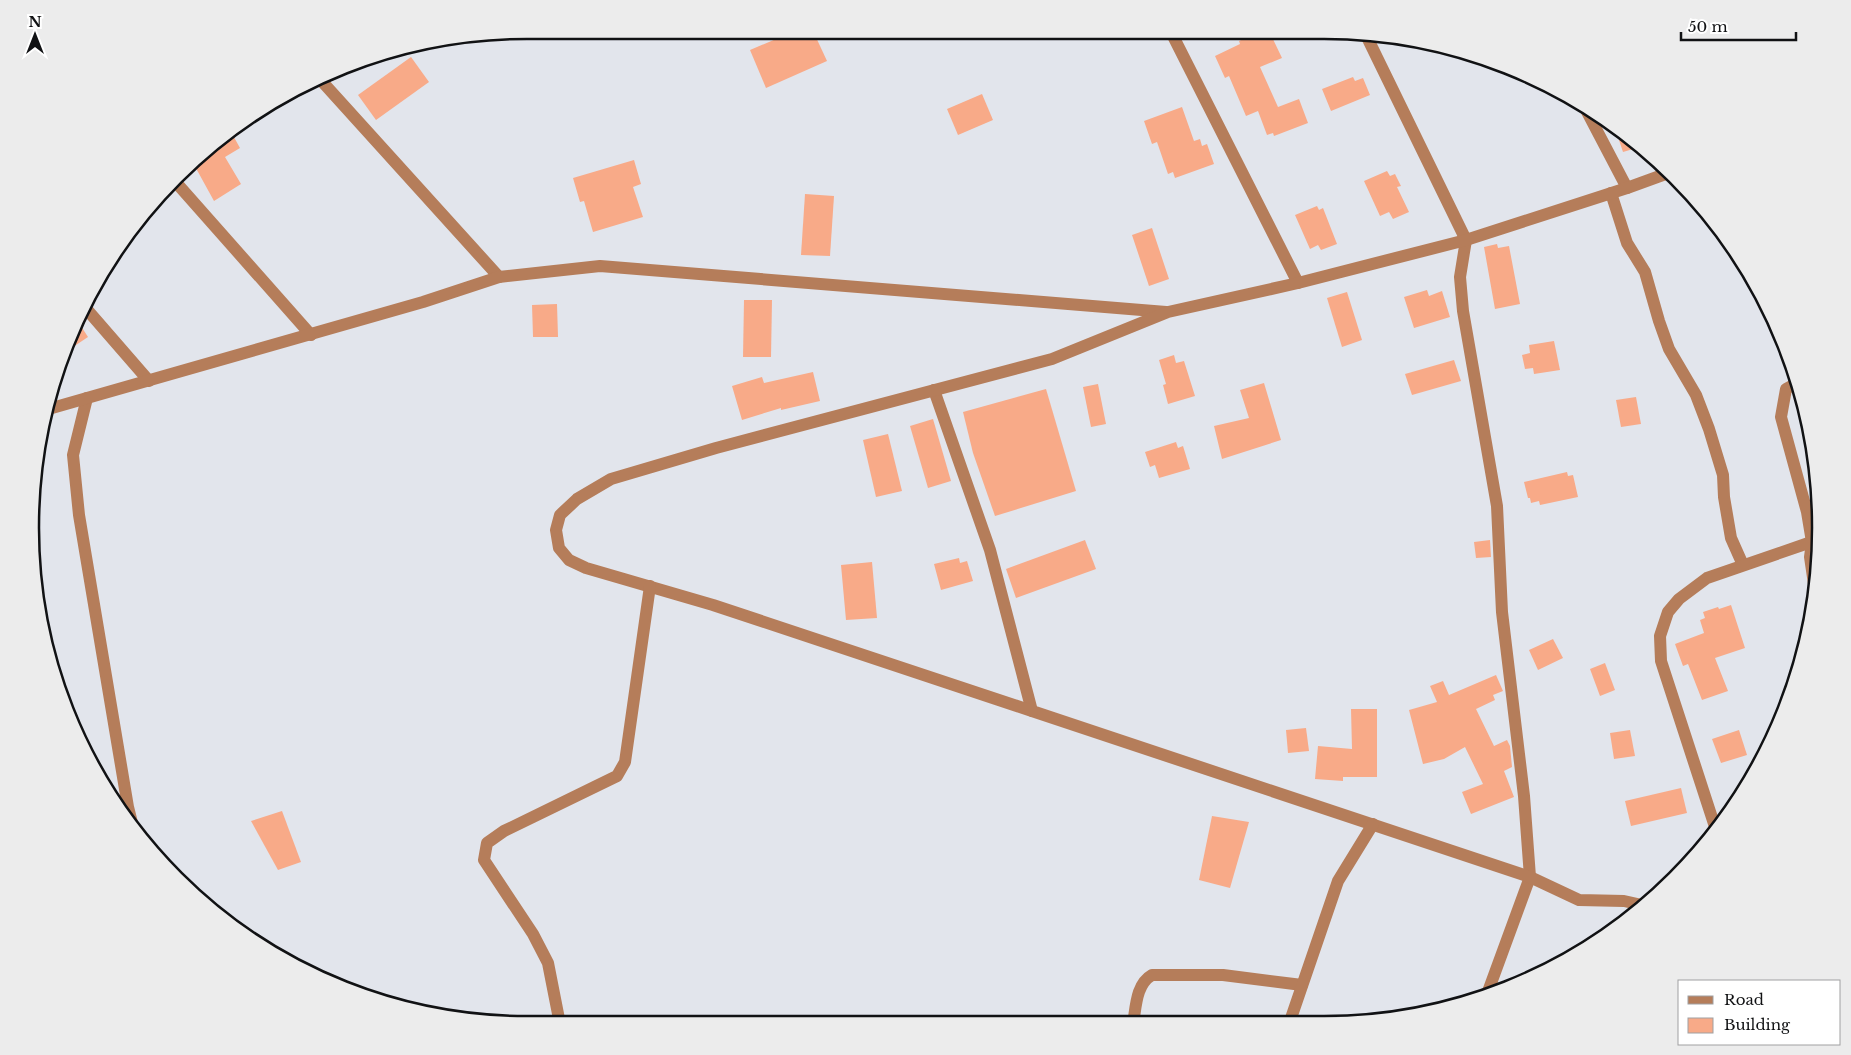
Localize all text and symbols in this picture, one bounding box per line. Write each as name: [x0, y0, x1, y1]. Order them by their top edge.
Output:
north arrow: [10, 10, 60, 60]
scale bar: [1681, 10, 1796, 42]
text: N: [28, 13, 42, 31]
text: 50 m: [1688, 17, 1728, 36]
legend: [1678, 980, 1841, 1045]
text: Road: [1724, 990, 1764, 1009]
text: Building: [1724, 1015, 1791, 1034]

